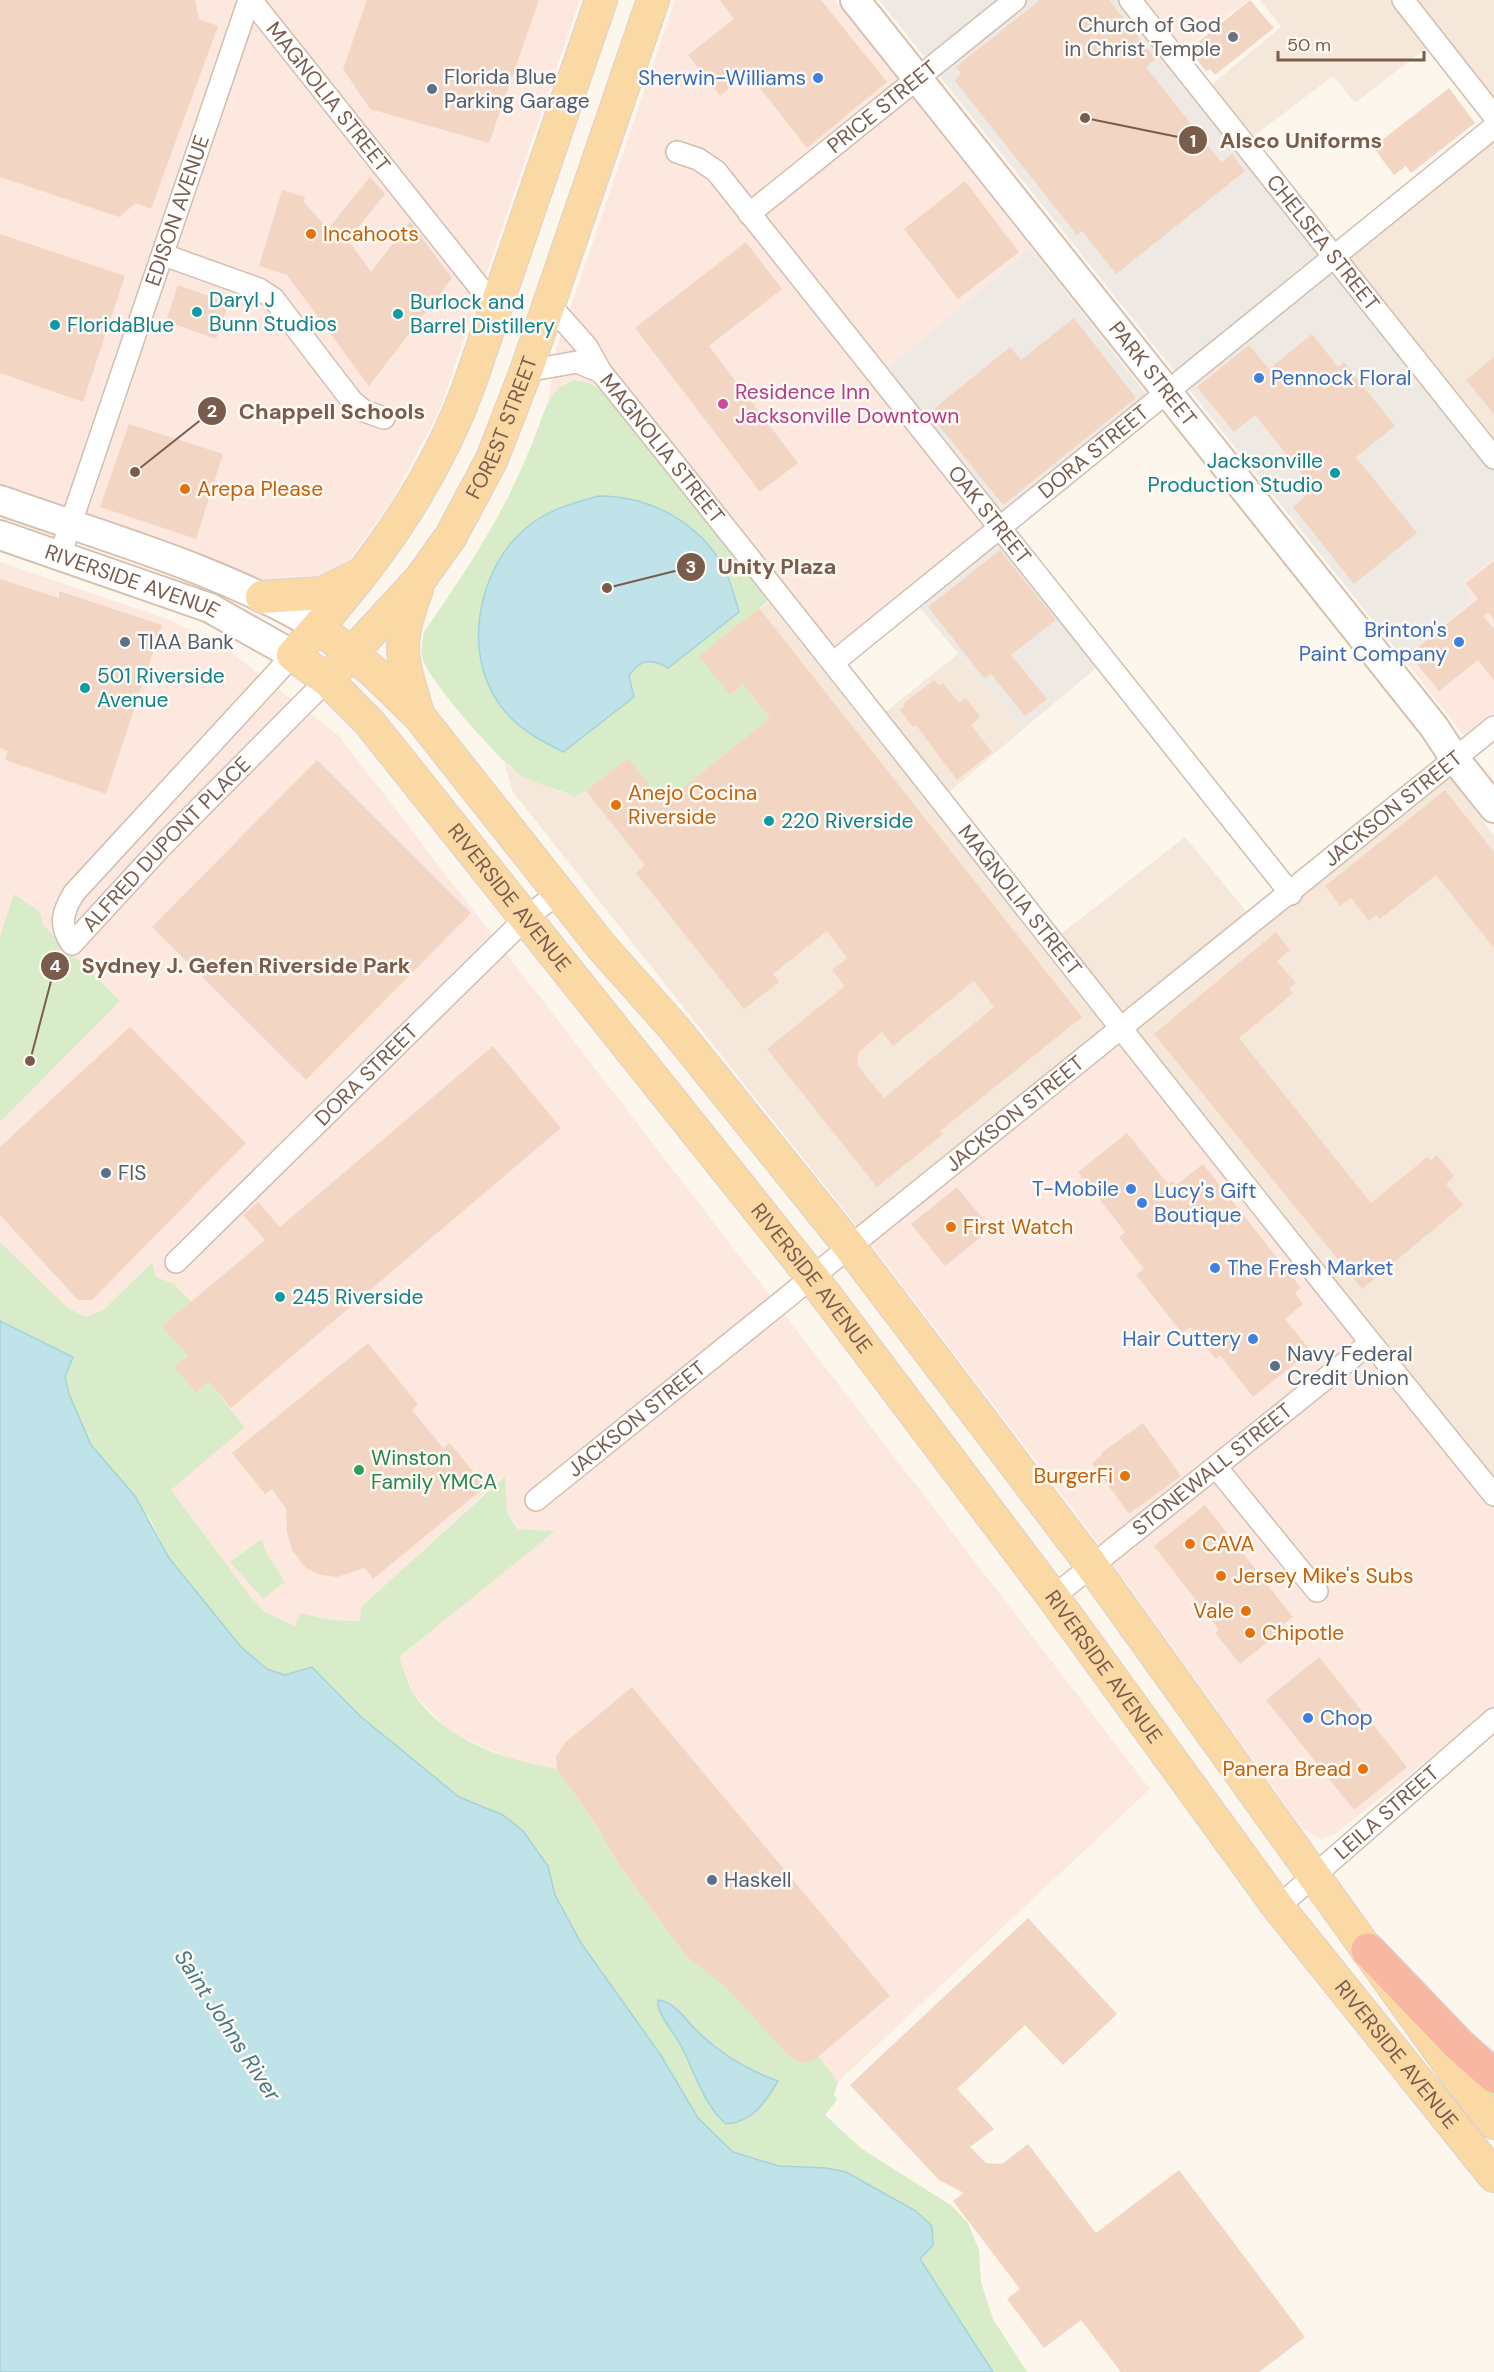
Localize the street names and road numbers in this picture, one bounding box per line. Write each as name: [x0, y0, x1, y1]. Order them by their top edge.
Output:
street label: MAGNOLIA STREET: [260, 16, 397, 178]
street label: PRICE STREET: [821, 54, 943, 160]
street label: EDISON AVENUE: [139, 131, 216, 290]
street label: CHELSEA STREET: [1260, 169, 1386, 317]
street label: PARK STREET: [1103, 316, 1203, 432]
street label: FOREST STREET: [459, 352, 544, 504]
street label: MAGNOLIA STREET: [594, 368, 731, 530]
street label: DORA STREET: [1032, 398, 1155, 505]
street label: OAK STREET: [942, 460, 1037, 570]
street label: RIVERSIDE AVENUE: [41, 538, 225, 625]
street label: JACKSON STREET: [1318, 744, 1468, 873]
street label: ALFRED DUPONT PLACE: [76, 751, 257, 938]
street label: RIVERSIDE AVENUE: [441, 818, 577, 978]
street label: MAGNOLIA STREET: [952, 819, 1088, 981]
street label: DORA STREET: [309, 1018, 424, 1132]
street label: JACKSON STREET: [939, 1049, 1090, 1178]
street label: RIVERSIDE AVENUE: [745, 1197, 879, 1359]
street label: JACKSON STREET: [561, 1354, 712, 1483]
street label: STONEWALL STREET: [1126, 1397, 1298, 1542]
street label: RIVERSIDE AVENUE: [1039, 1585, 1169, 1749]
street label: LEILA STREET: [1328, 1759, 1445, 1866]
street label: RIVERSIDE AVENUE: [1328, 1974, 1465, 2135]

